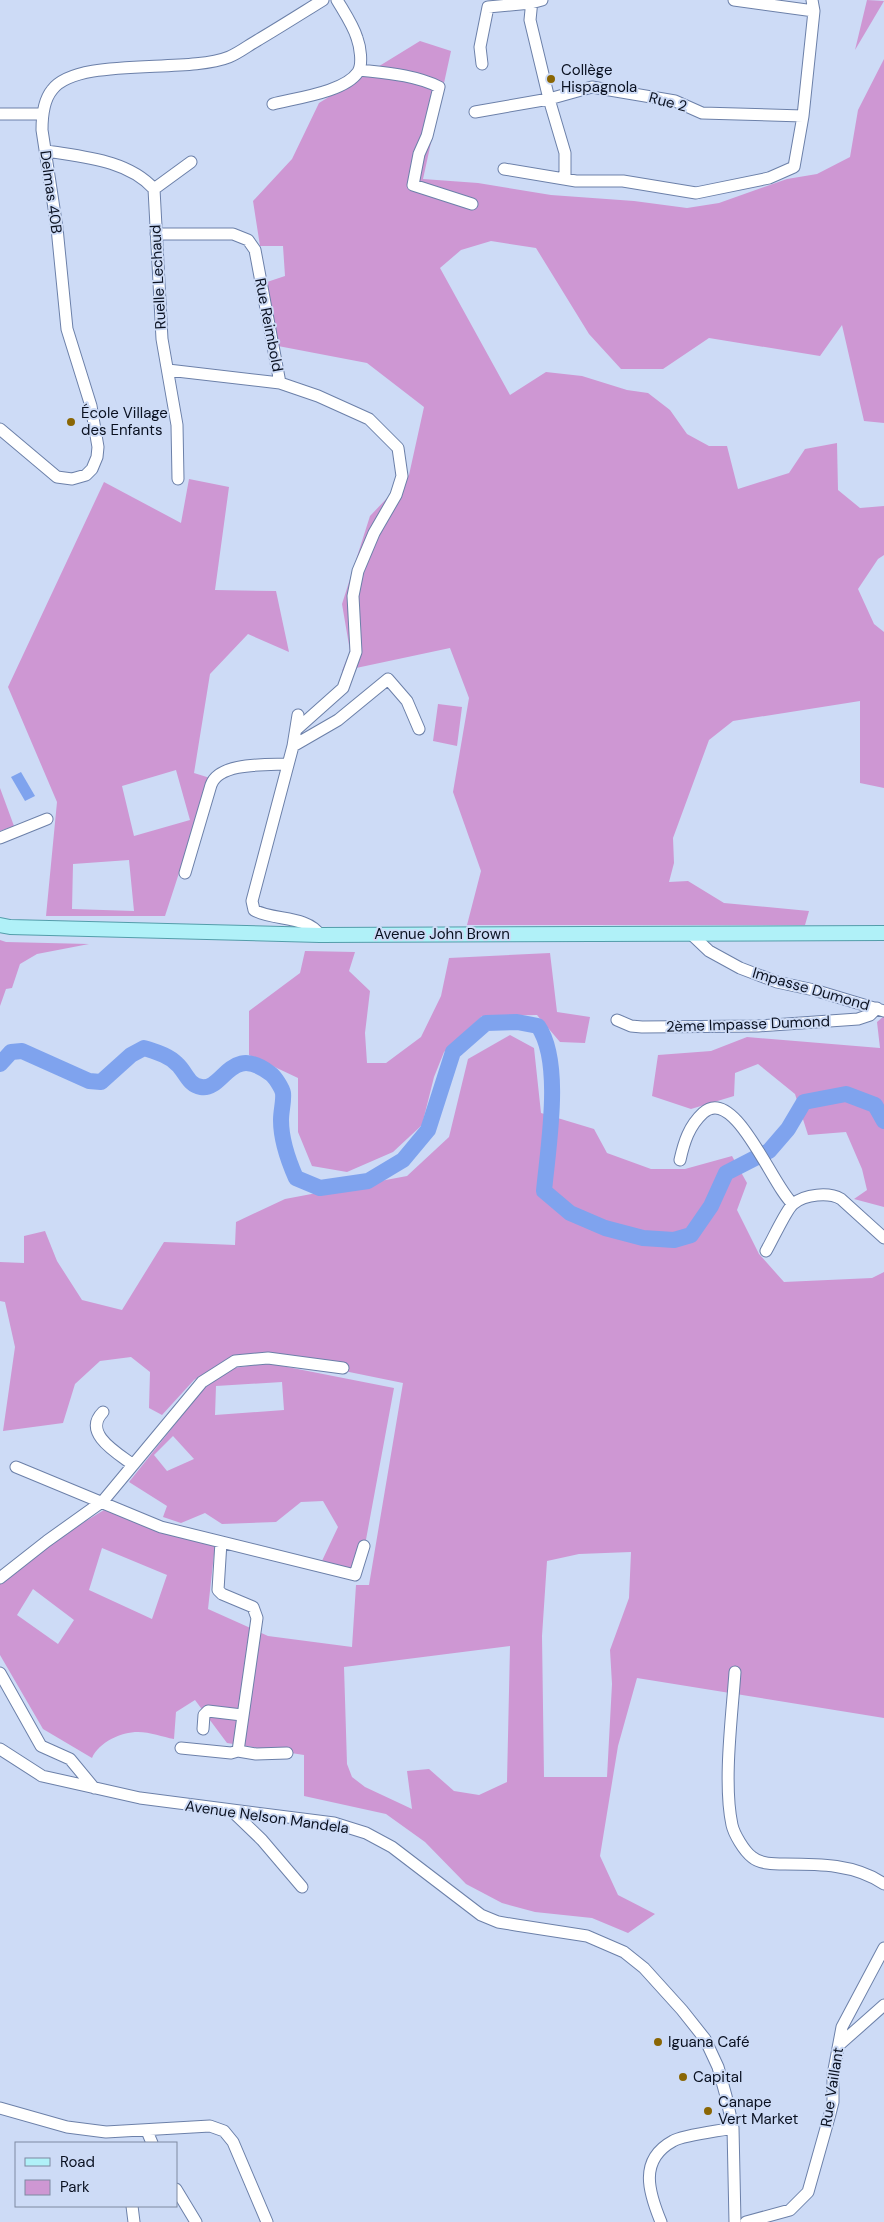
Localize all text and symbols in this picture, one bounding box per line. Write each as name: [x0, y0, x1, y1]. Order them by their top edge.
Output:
place label: Collège Hispagnola: [561, 60, 637, 97]
marker: Collège Hispagnola: [545, 73, 557, 85]
street label: Rue 2: [647, 87, 689, 117]
street label: Delmas 40B: [35, 149, 67, 235]
street label: Ruelle Lechaud: [145, 224, 171, 330]
street label: Rue Reimbold: [250, 276, 288, 374]
place label: École Village des Enfants: [81, 403, 168, 440]
marker: École Village des Enfants: [65, 416, 77, 428]
street label: Avenue John Brown: [374, 924, 510, 944]
street label: Impasse Dumond: [750, 963, 872, 1015]
street label: 2ème Impasse Dumond: [666, 1011, 830, 1037]
street label: Avenue Nelson Mandela: [184, 1796, 350, 1838]
place label: Iguana Café: [668, 2032, 750, 2052]
marker: Iguana Café: [652, 2036, 664, 2048]
street label: Rue Vaillant: [816, 2046, 848, 2128]
place label: Capital: [693, 2067, 742, 2087]
marker: Capital: [677, 2071, 689, 2083]
place label: Canape Vert Market: [718, 2092, 799, 2129]
marker: Canape Vert Market: [702, 2105, 714, 2117]
legend: [15, 2142, 178, 2207]
text: Road: [60, 2152, 95, 2172]
text: Park: [60, 2177, 90, 2197]

